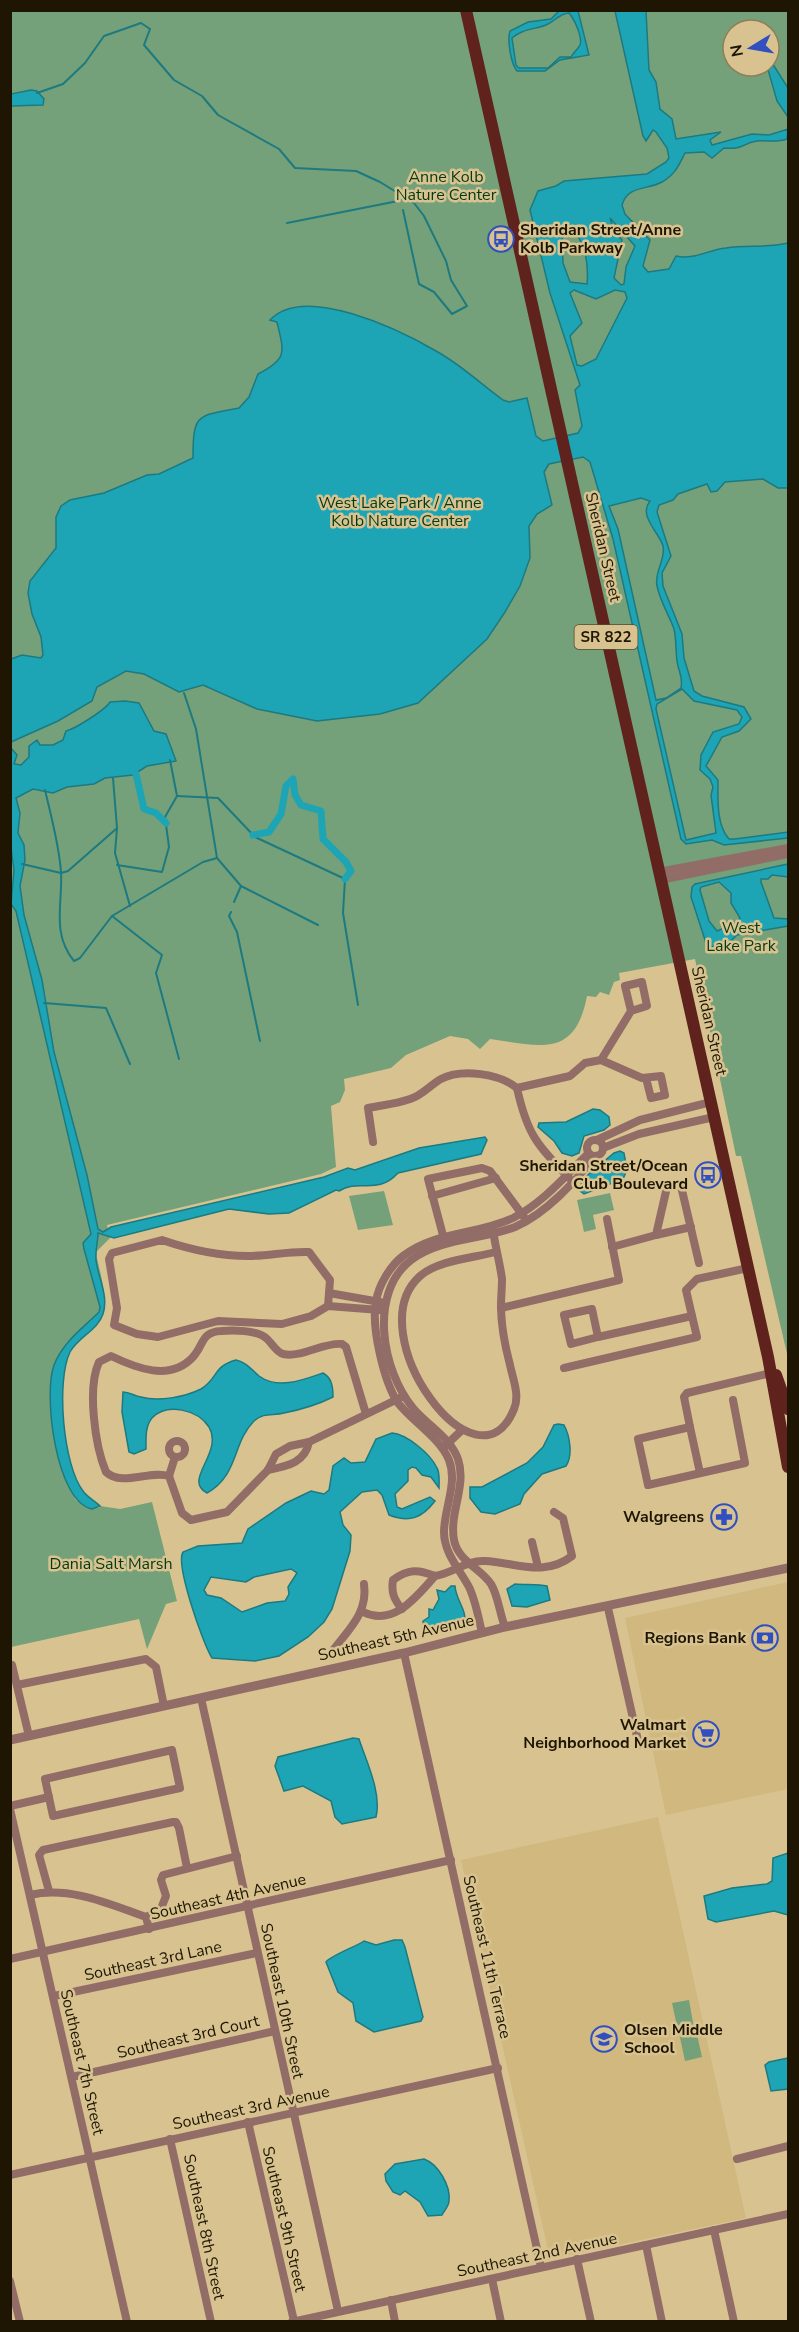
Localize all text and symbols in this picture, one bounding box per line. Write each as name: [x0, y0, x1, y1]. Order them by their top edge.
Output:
north arrow: [721, 18, 781, 78]
text: N: [725, 43, 749, 59]
park label: Anne Kolb Nature Center: [396, 166, 497, 206]
place label: Sheridan Street/Anne Kolb Parkway: [520, 219, 681, 259]
bus stop icon: Sheridan Street/Anne Kolb Parkway: [486, 224, 516, 254]
street label: Sheridan Street: [580, 490, 626, 604]
park label: West Lake Park / Anne Kolb Nature Center: [318, 492, 482, 532]
road number: SR 822: [574, 625, 638, 649]
park label: West Lake Park: [706, 917, 777, 957]
street label: Sheridan Street: [686, 964, 732, 1078]
place label: Sheridan Street/Ocean Club Boulevard: [519, 1155, 688, 1195]
bus stop icon: Sheridan Street/Ocean Club Boulevard: [693, 1160, 723, 1190]
pharmacy icon: Walgreens: [709, 1502, 739, 1532]
place label: Walgreens: [623, 1506, 704, 1528]
park label: Dania Salt Marsh: [50, 1553, 172, 1575]
street label: Southeast 5th Avenue: [316, 1609, 476, 1667]
bank icon: Regions Bank: [750, 1623, 780, 1653]
place label: Regions Bank: [644, 1627, 746, 1649]
place label: Walmart Neighborhood Market: [523, 1714, 687, 1754]
supermarket icon: Walmart Neighborhood Market: [691, 1719, 721, 1749]
street label: Southeast 4th Avenue: [148, 1868, 308, 1926]
street label: Southeast 11th Terrace: [457, 1873, 517, 2041]
street label: Southeast 10th Street: [255, 1921, 309, 2081]
street label: Southeast 3rd Lane: [82, 1936, 224, 1986]
street label: Southeast 7th Street: [55, 1987, 110, 2137]
street label: Southeast 3rd Court: [115, 2010, 262, 2064]
place label: Olsen Middle School: [624, 2019, 723, 2059]
school or university icon: Olsen Middle School: [589, 2024, 619, 2054]
street label: Southeast 3rd Avenue: [171, 2081, 331, 2135]
street label: Southeast 9th Street: [257, 2144, 312, 2294]
street label: Southeast 8th Street: [178, 2152, 230, 2302]
street label: Southeast 2nd Avenue: [455, 2227, 619, 2283]

